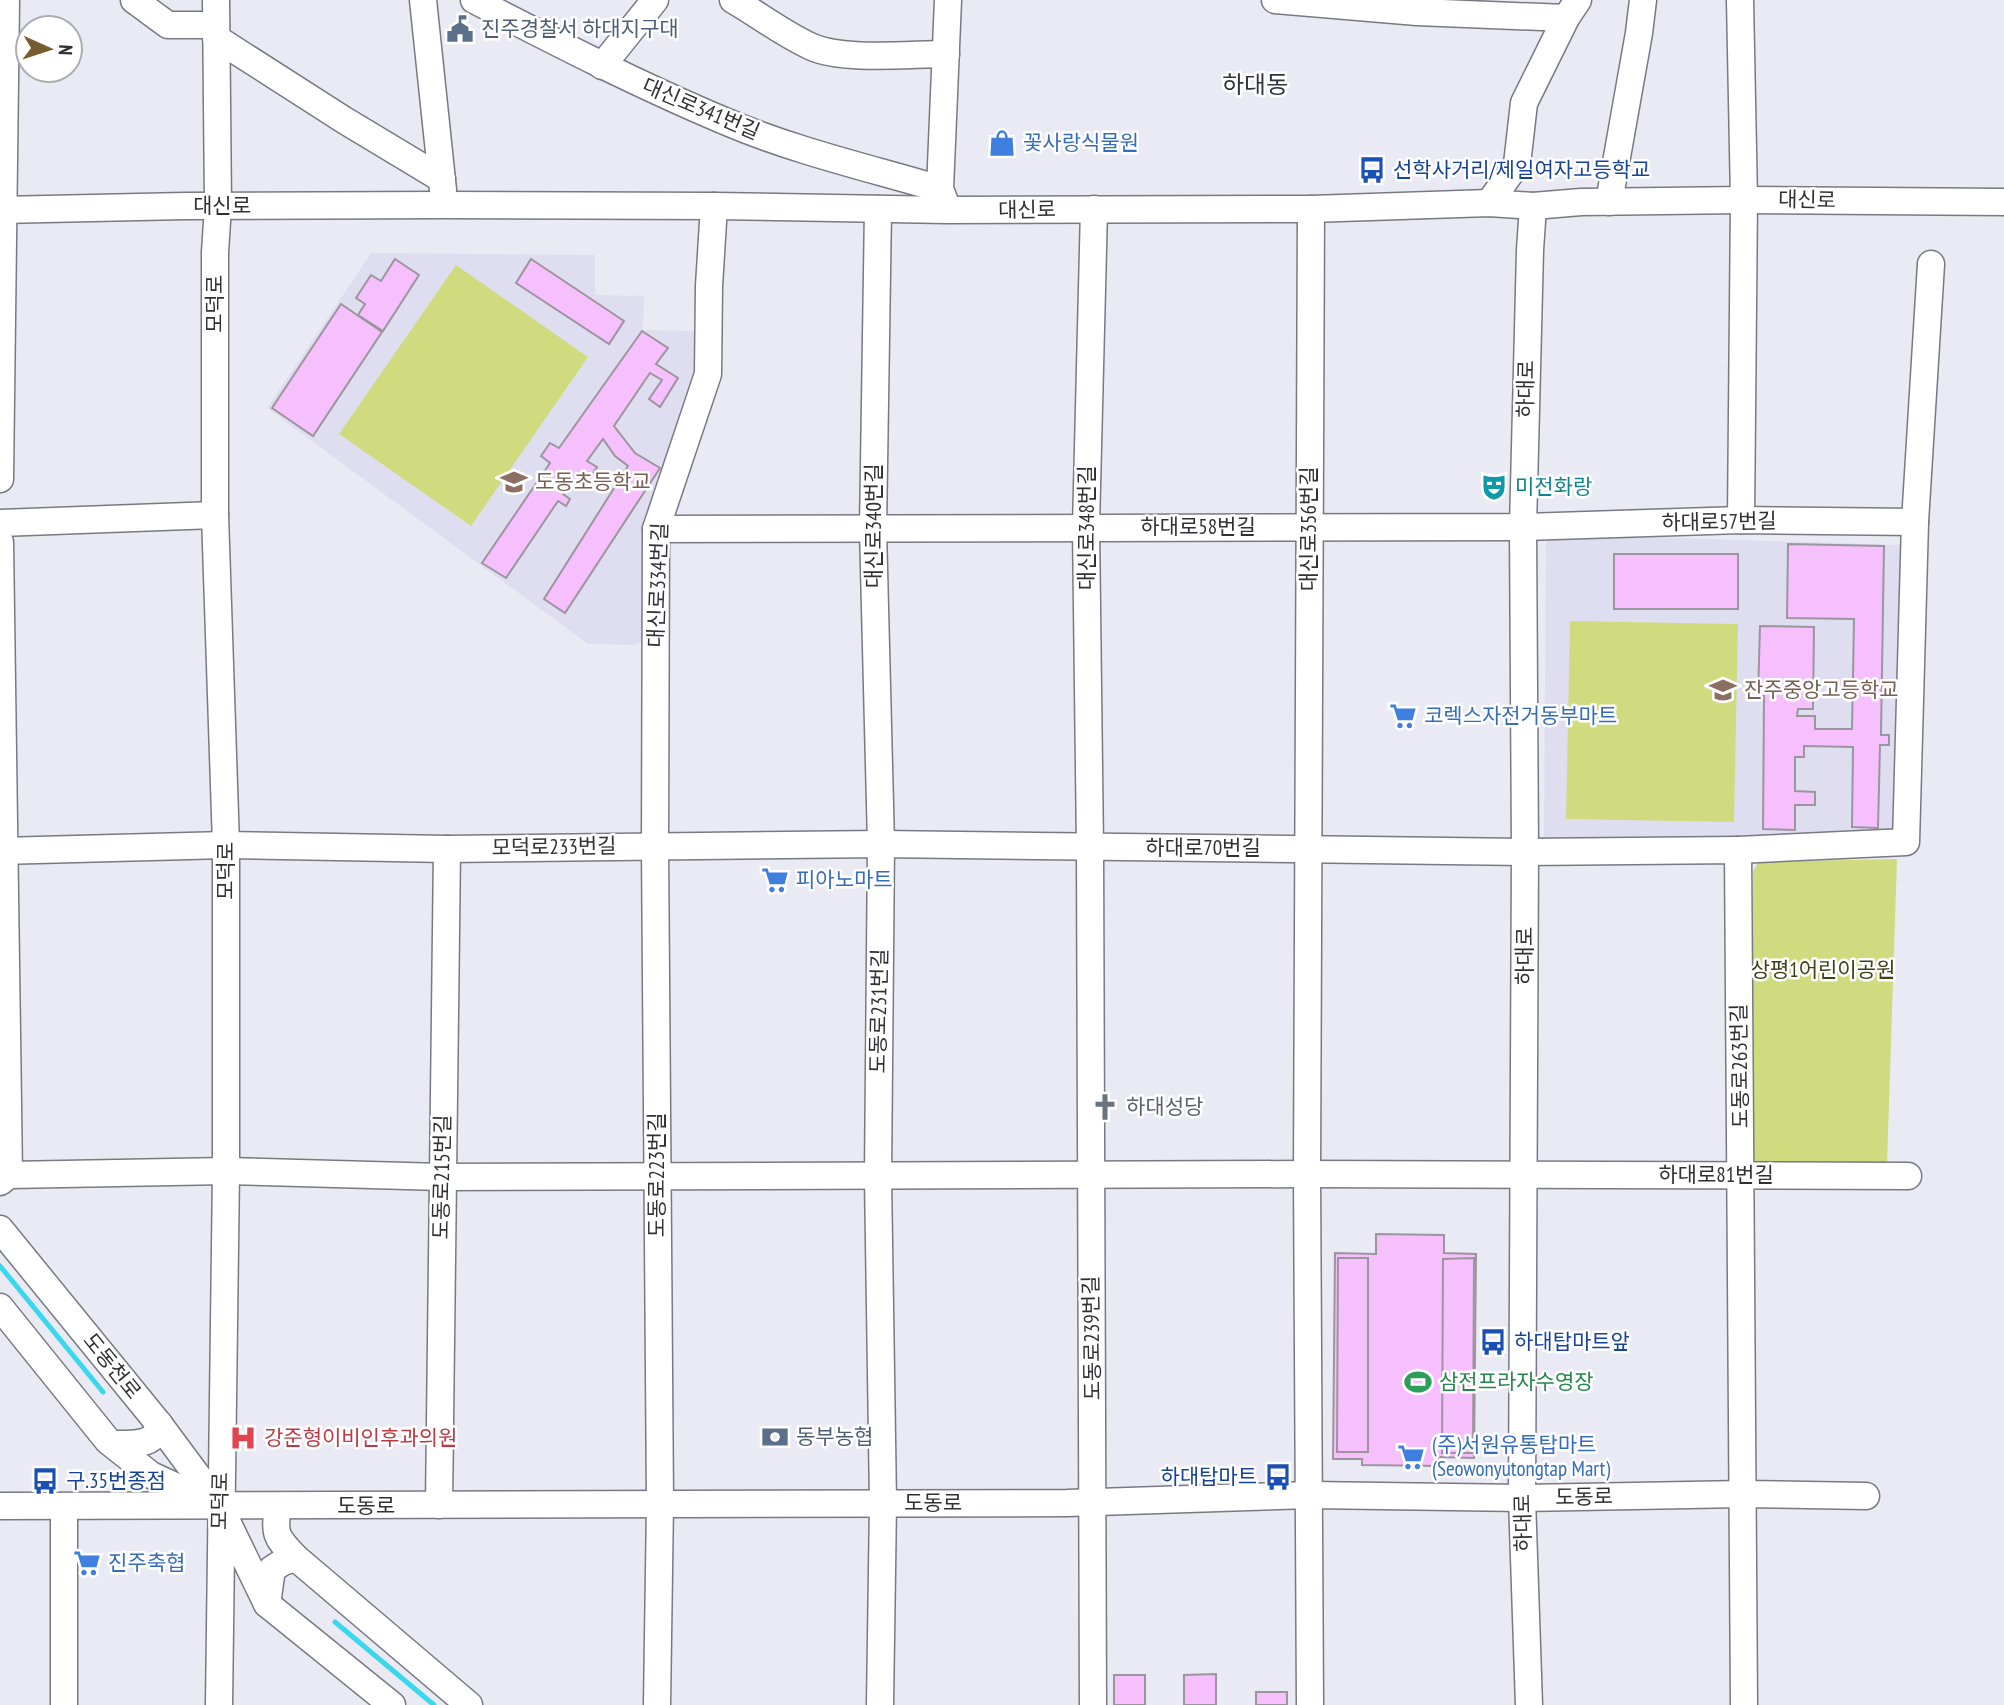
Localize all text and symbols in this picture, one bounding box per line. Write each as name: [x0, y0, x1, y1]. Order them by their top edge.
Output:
north arrow: [14, 14, 84, 84]
public building icon: 진주경찰서 하대지구대: [445, 14, 475, 44]
place label: 진주경찰서 하대지구대: [481, 15, 679, 42]
text: N: [54, 44, 78, 56]
district label: 하대동: [1222, 69, 1288, 100]
street label: 대신로341번길: [638, 72, 764, 145]
shop icon: 꽃사랑식물원: [987, 128, 1017, 158]
place label: 꽃사랑식물원: [1023, 129, 1139, 156]
bus stop icon: 선학사거리/제일여자고등학교: [1357, 155, 1387, 185]
place label: 선학사거리/제일여자고등학교: [1393, 156, 1650, 183]
street label: 대신로: [1778, 185, 1836, 214]
street label: 대신로: [193, 192, 251, 219]
street label: 대신로: [998, 195, 1056, 224]
street label: 모덕로: [201, 275, 228, 333]
street label: 하대로: [1511, 360, 1540, 418]
street label: 대신로340번길: [860, 464, 887, 588]
street label: 대신로348번길: [1073, 466, 1100, 590]
school or university icon: 도동초등학교: [499, 467, 529, 497]
street label: 대신로356번길: [1295, 467, 1322, 591]
place label: 도동초등학교: [535, 468, 651, 495]
theatre icon: 미전화랑: [1479, 472, 1509, 502]
place label: 미전화랑: [1515, 473, 1592, 500]
street label: 하대로57번길: [1661, 507, 1777, 536]
street label: 하대로58번길: [1140, 513, 1256, 540]
street label: 대신로334번길: [642, 522, 673, 648]
school or university icon: 잔주중앙고등학교: [1708, 675, 1738, 705]
place label: 잔주중앙고등학교: [1744, 676, 1899, 703]
supermarket icon: 코렉스자전거동부마트: [1388, 701, 1418, 731]
place label: 코렉스자전거동부마트: [1424, 702, 1617, 729]
street label: 모덕로233번길: [491, 832, 617, 861]
street label: 하대로70번길: [1145, 834, 1261, 861]
street label: 모덕로: [212, 842, 239, 900]
supermarket icon: 피아노마트: [760, 865, 790, 895]
place label: 피아노마트: [796, 866, 893, 893]
street label: 하대로: [1511, 927, 1538, 985]
street label: 도동로231번길: [864, 948, 893, 1074]
park label: 상평1어린이공원: [1751, 956, 1895, 983]
street label: 도동로263번길: [1725, 1003, 1754, 1129]
church icon: 하대성당: [1090, 1092, 1120, 1122]
place label: 하대성당: [1126, 1093, 1203, 1120]
street label: 도동로223번길: [643, 1113, 670, 1237]
street label: 도동로215번길: [427, 1114, 456, 1240]
street label: 하대로81번길: [1658, 1161, 1774, 1188]
street label: 도동로239번길: [1077, 1275, 1106, 1401]
street label: 도동천로: [78, 1327, 147, 1404]
bus stop icon: 하대탑마트앞: [1478, 1327, 1508, 1357]
place label: 하대탑마트앞: [1514, 1328, 1630, 1355]
sports icon: 삼전프라자수영장: [1403, 1367, 1433, 1397]
place label: 삼전프라자수영장: [1439, 1368, 1594, 1395]
bank icon: 동부농협: [760, 1422, 790, 1452]
hospital icon: 강준형이비인후과의원: [228, 1423, 258, 1453]
place label: 동부농협: [796, 1423, 873, 1450]
place label: 강준형이비인후과의원: [264, 1424, 457, 1451]
place label: (주)서원유통탑마트 (Seowonyutongtap Mart): [1432, 1431, 1610, 1482]
supermarket icon: (주)서원유통탑마트 (Seowonyutongtap Mart): [1396, 1442, 1426, 1472]
bus stop icon: 하대탑마트: [1263, 1462, 1293, 1492]
place label: 하대탑마트: [1160, 1463, 1257, 1490]
bus stop icon: 구.35번종점: [30, 1466, 60, 1496]
place label: 구.35번종점: [66, 1467, 166, 1494]
street label: 모덕로: [205, 1472, 234, 1530]
street label: 도동로: [1555, 1482, 1613, 1511]
street label: 도동로: [904, 1489, 962, 1516]
street label: 도동로: [337, 1492, 395, 1519]
street label: 하대로: [1508, 1494, 1537, 1552]
supermarket icon: 진주축협: [72, 1548, 102, 1578]
place label: 진주축협: [108, 1549, 185, 1576]

